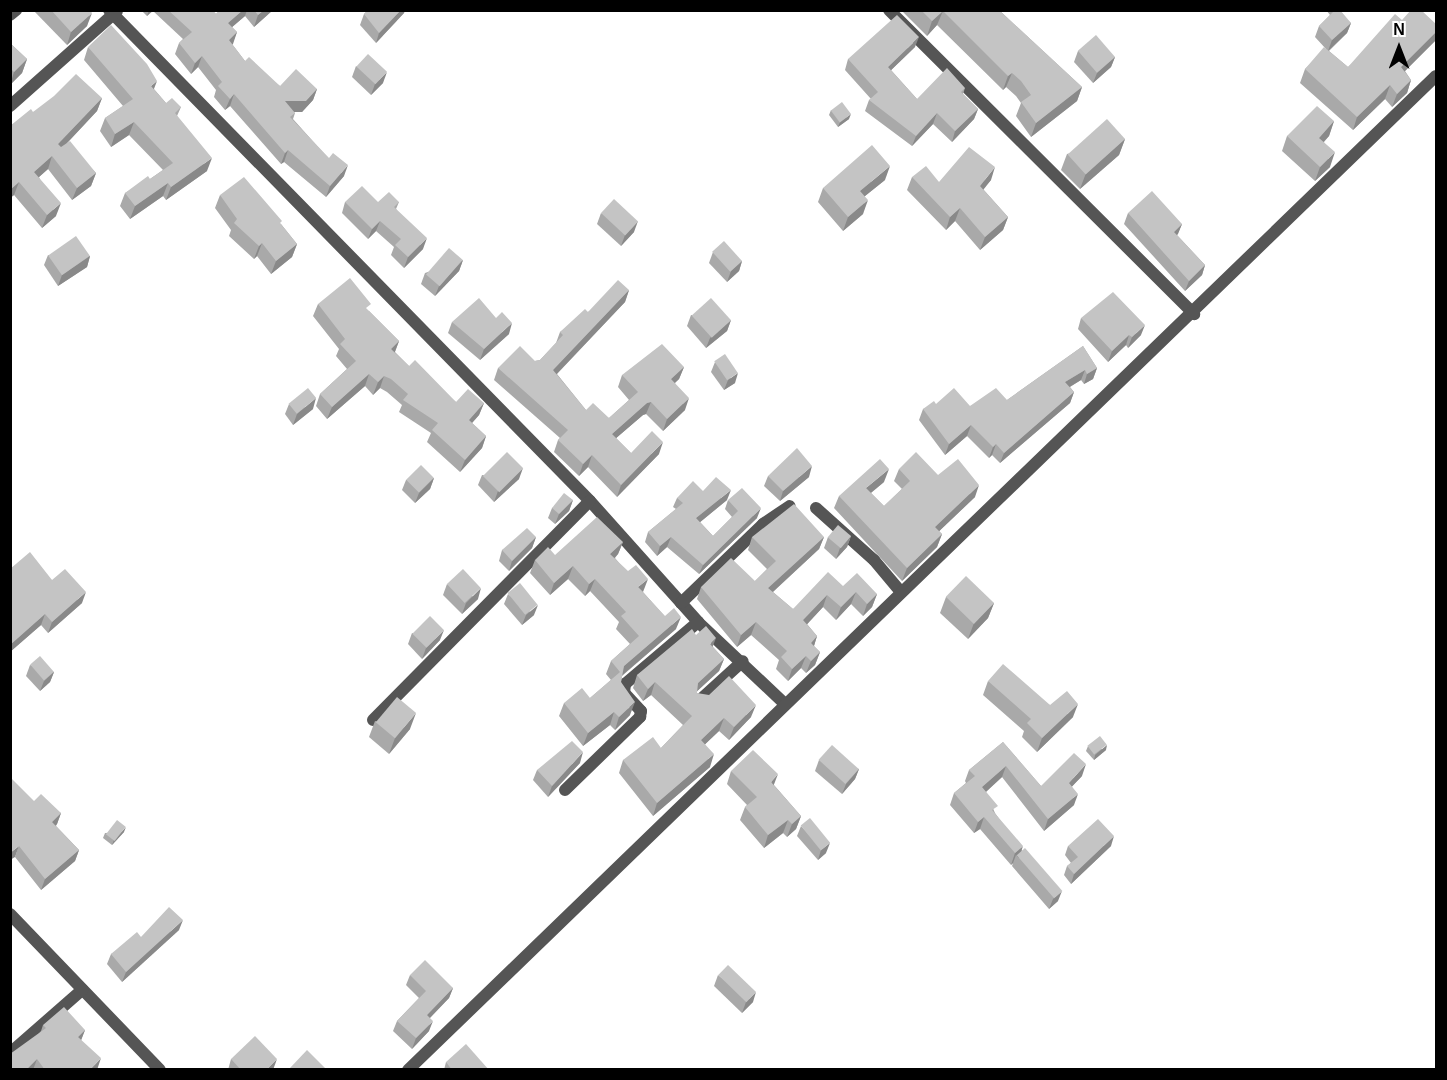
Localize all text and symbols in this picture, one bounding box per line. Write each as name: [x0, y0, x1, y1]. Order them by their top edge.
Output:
north arrow: [1369, 18, 1429, 78]
text: N: [1393, 21, 1405, 38]

